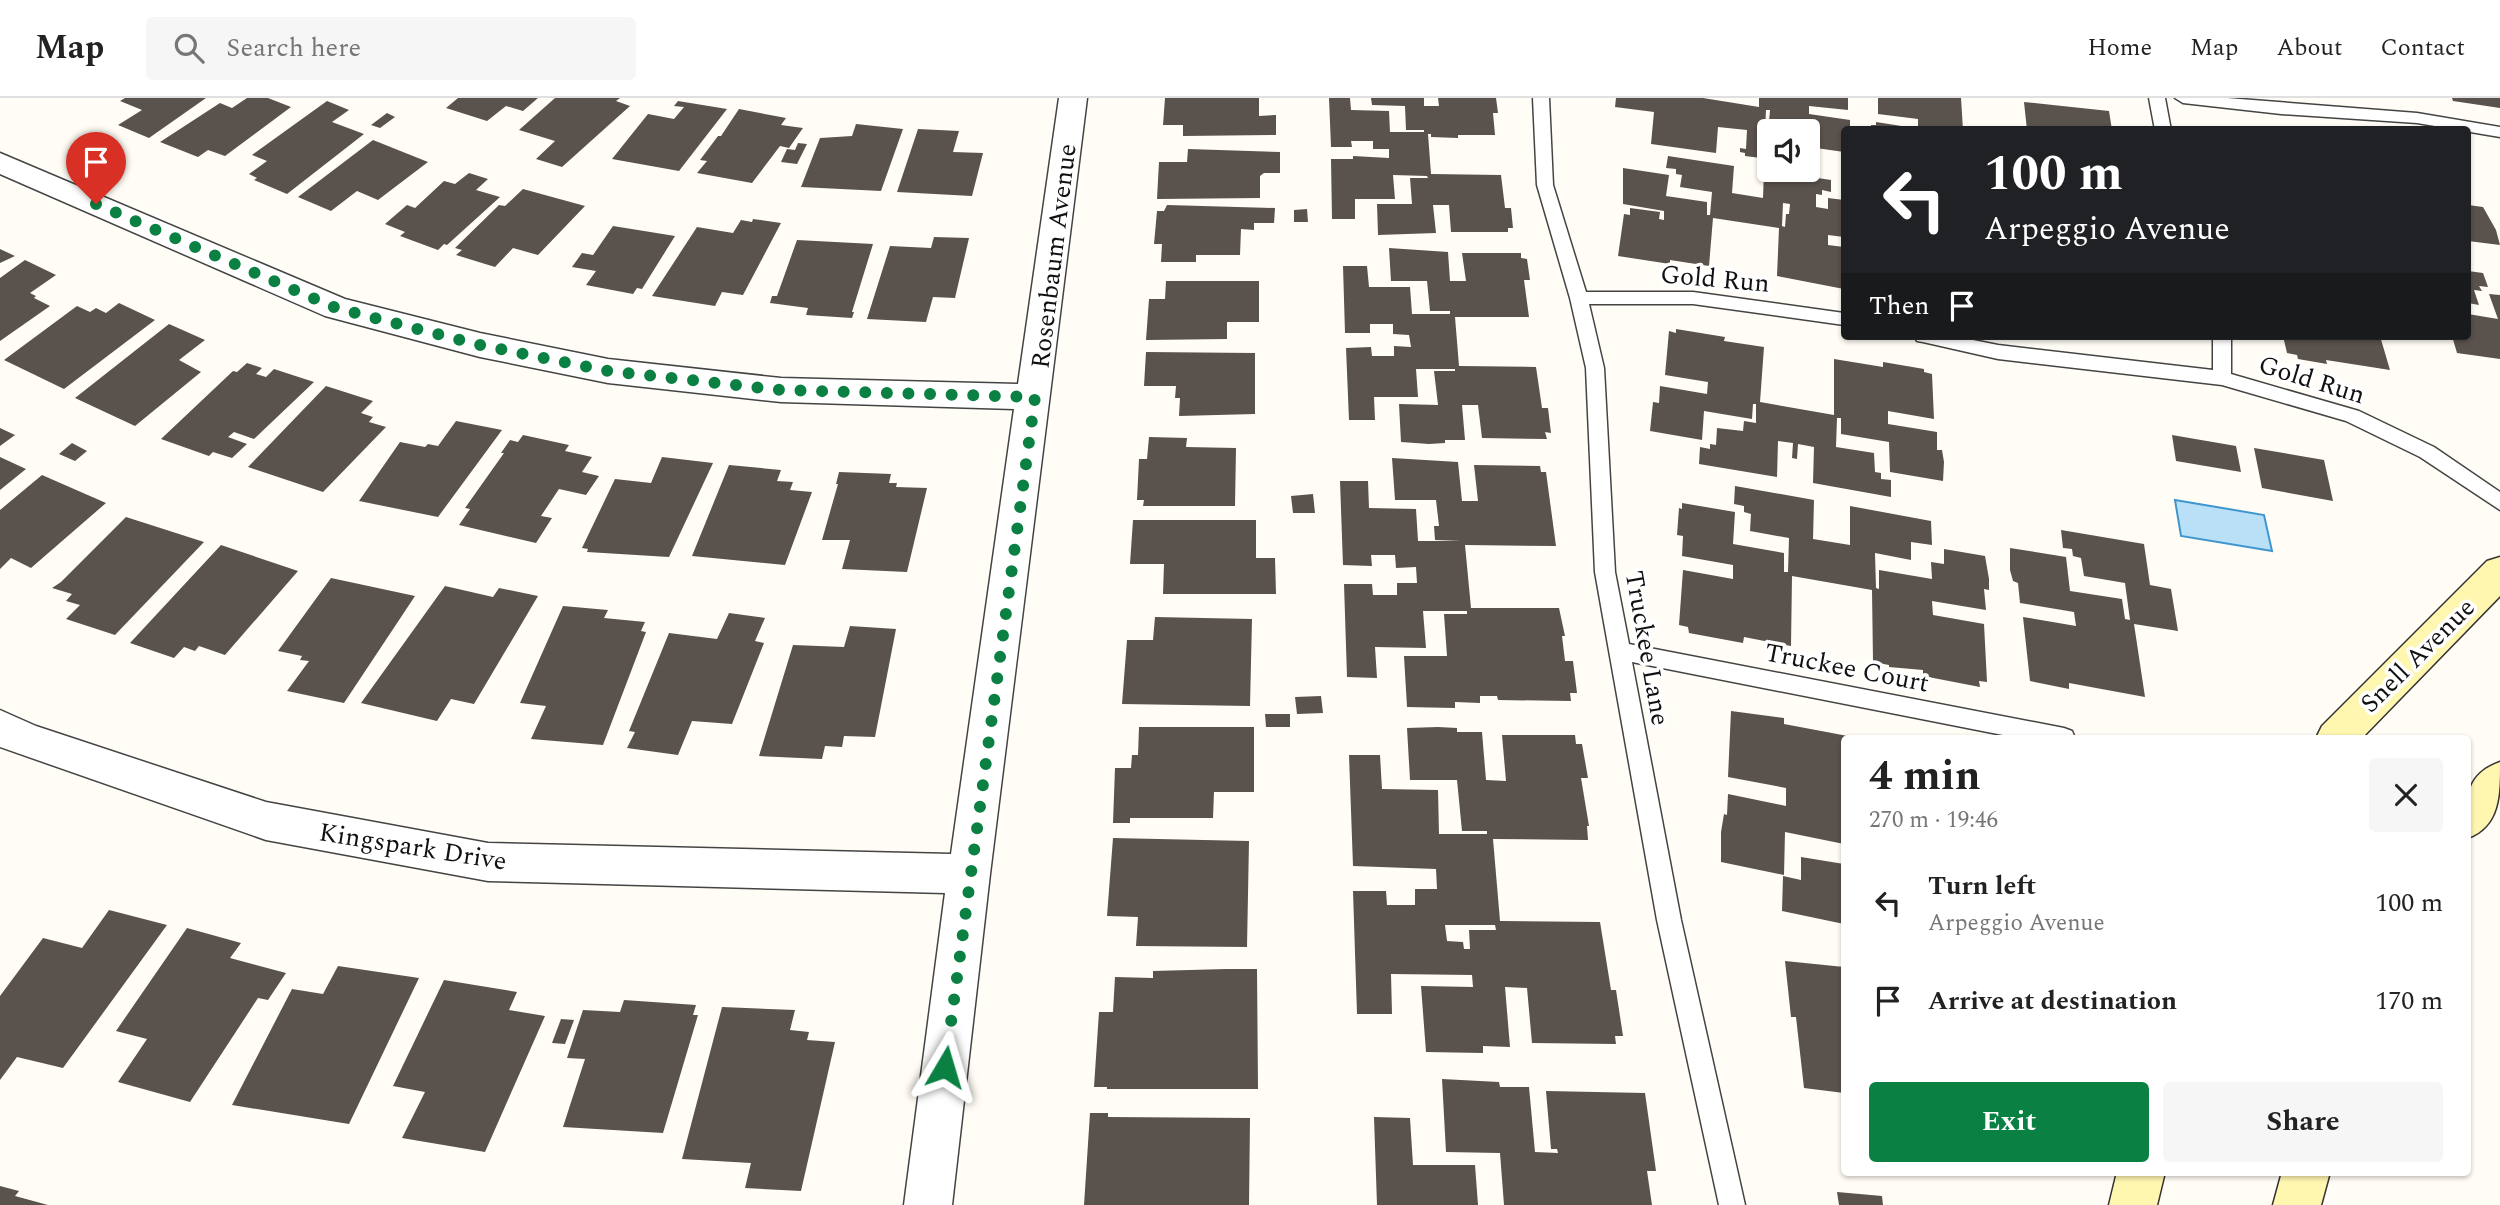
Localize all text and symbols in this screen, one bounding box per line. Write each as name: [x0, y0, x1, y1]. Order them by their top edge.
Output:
search box: [146, 17, 636, 80]
text: Map: [35, 23, 104, 73]
text: Search here: [226, 28, 361, 68]
icon: search: [170, 29, 208, 67]
text: Home: [2087, 30, 2152, 66]
text: Map: [2190, 30, 2238, 66]
text: About: [2276, 30, 2342, 66]
text: Contact: [2380, 30, 2465, 66]
map controls: [1757, 119, 1820, 182]
button: sound: [1757, 119, 1820, 182]
pin: [66, 132, 126, 204]
text: 100 m: [1984, 137, 2123, 212]
street label: Rosenbaum Avenue: [1020, 141, 1088, 371]
icon: arrive: [77, 143, 115, 181]
icon: left: [1869, 154, 1960, 245]
text: Arpeggio Avenue: [1984, 205, 2230, 254]
street label: Gold Run: [1659, 254, 1771, 304]
text: Then: [1869, 286, 1929, 326]
icon: arrive: [1943, 287, 1981, 325]
street label: Gold Run: [2253, 345, 2370, 415]
street label: Truckee Lane: [1614, 568, 1680, 729]
street label: Snell Avenue: [2351, 589, 2485, 723]
street label: Truckee Court: [1761, 632, 1932, 704]
text: 4 min: [1869, 745, 1981, 808]
button: close: [2369, 758, 2443, 832]
text: 270 m · 19:46: [1869, 803, 1998, 838]
street label: Kingspark Drive: [316, 812, 509, 882]
text: Turn left: [1928, 866, 2036, 906]
text: 100 m: [2375, 883, 2443, 923]
icon: left: [1869, 884, 1907, 922]
text: Arpeggio Avenue: [1928, 906, 2105, 941]
text: Arrive at destination: [1928, 981, 2177, 1021]
text: 170 m: [2375, 981, 2443, 1021]
icon: arrive: [1869, 982, 1907, 1020]
position arrow: [908, 1030, 982, 1104]
button: Exit: [1869, 1082, 2149, 1162]
button: Share: [2163, 1082, 2443, 1162]

